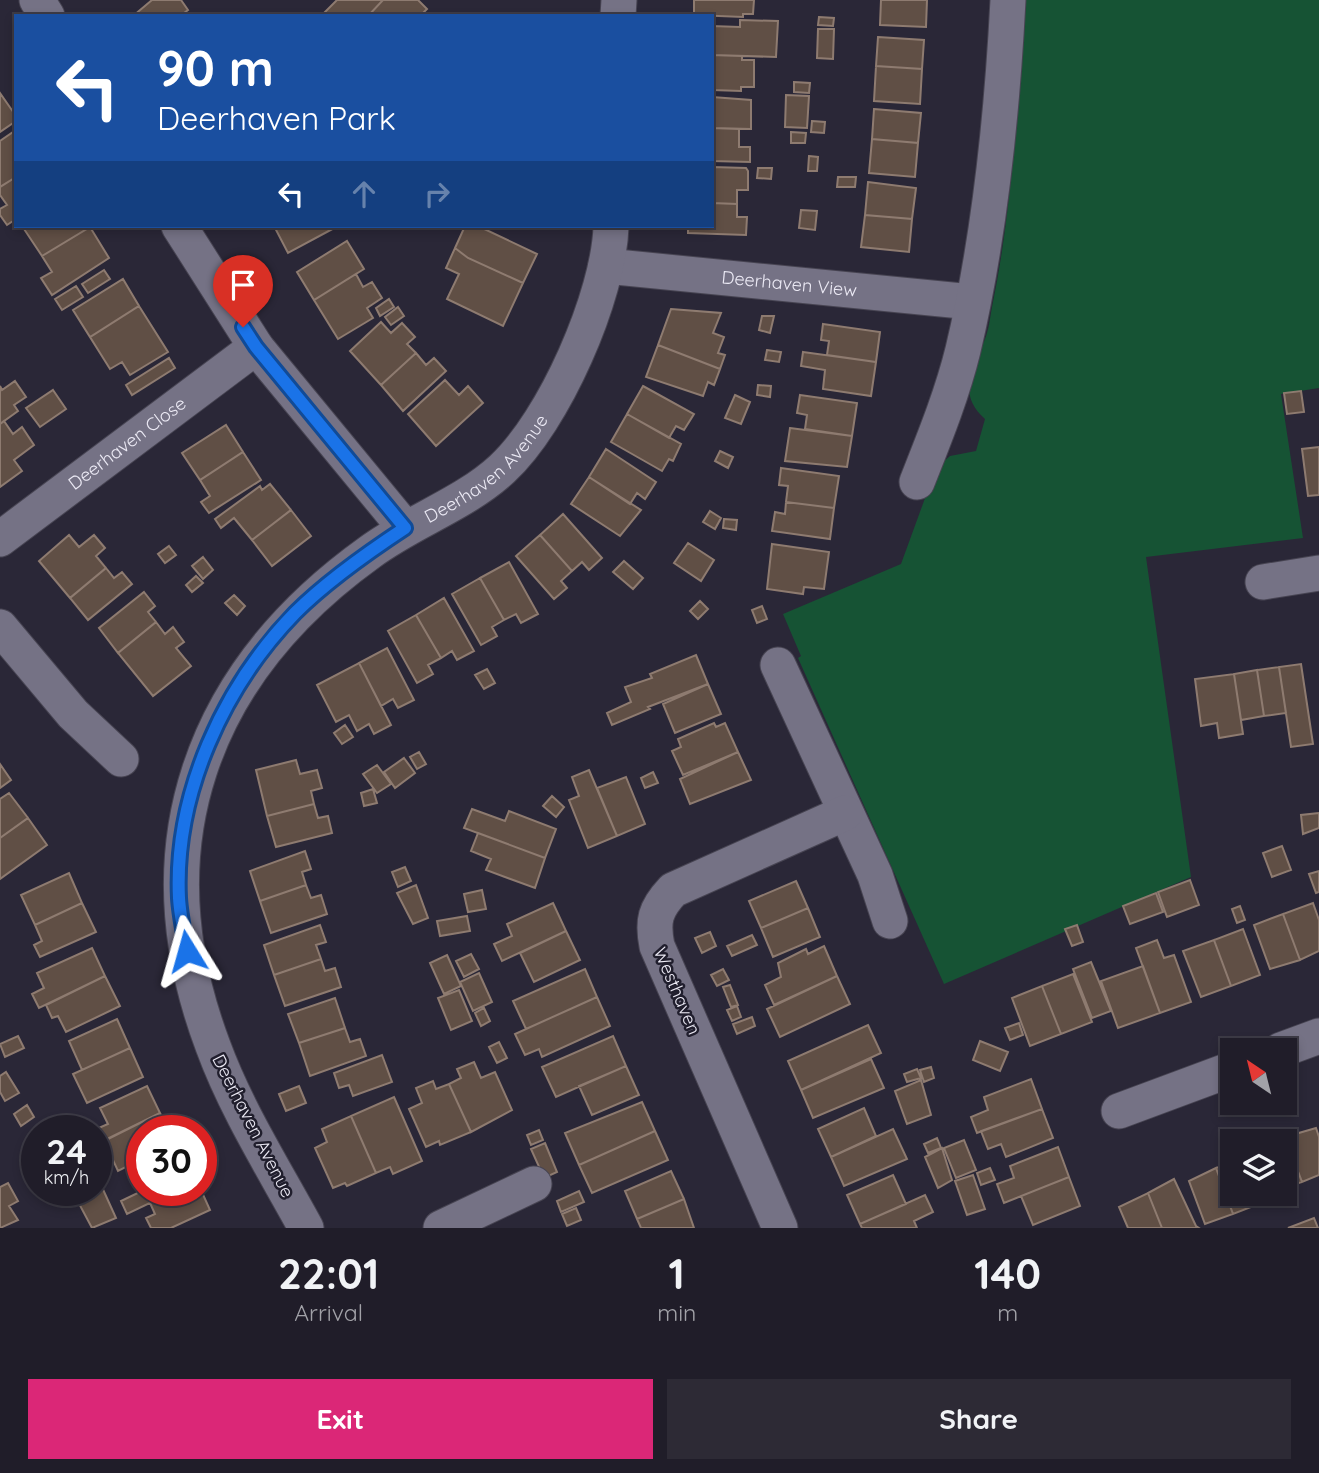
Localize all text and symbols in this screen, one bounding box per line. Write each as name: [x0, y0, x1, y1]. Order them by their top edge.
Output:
text: 90 m: [157, 37, 274, 98]
icon: left: [42, 42, 133, 133]
text: Deerhaven Park: [157, 98, 396, 138]
icon: left: [272, 175, 310, 213]
icon: ahead: [345, 175, 383, 213]
icon: right: [418, 175, 456, 213]
pin: [213, 255, 273, 327]
street label: Deerhaven View: [720, 265, 858, 302]
icon: arrive: [224, 266, 262, 304]
street label: Deerhaven Close: [63, 392, 190, 495]
street label: Deerhaven Avenue: [420, 410, 553, 528]
position arrow: [150, 914, 224, 988]
street label: Westhaven: [649, 944, 706, 1038]
north arrow: [1220, 1038, 1297, 1115]
map controls: [1220, 1038, 1297, 1206]
street label: Deerhaven Avenue: [207, 1050, 300, 1201]
speed limit sign: 30: [126, 1115, 217, 1206]
text: 24: [46, 1129, 87, 1173]
button: layers: [1220, 1129, 1297, 1206]
text: km/h: [44, 1166, 89, 1189]
text: 22:01: [278, 1247, 379, 1300]
text: 1: [669, 1247, 685, 1300]
text: 140: [974, 1247, 1041, 1300]
text: Arrival: [294, 1298, 363, 1327]
text: min: [657, 1298, 696, 1327]
text: m: [997, 1298, 1018, 1327]
button: Exit: [28, 1379, 653, 1459]
button: Share: [667, 1379, 1291, 1459]

